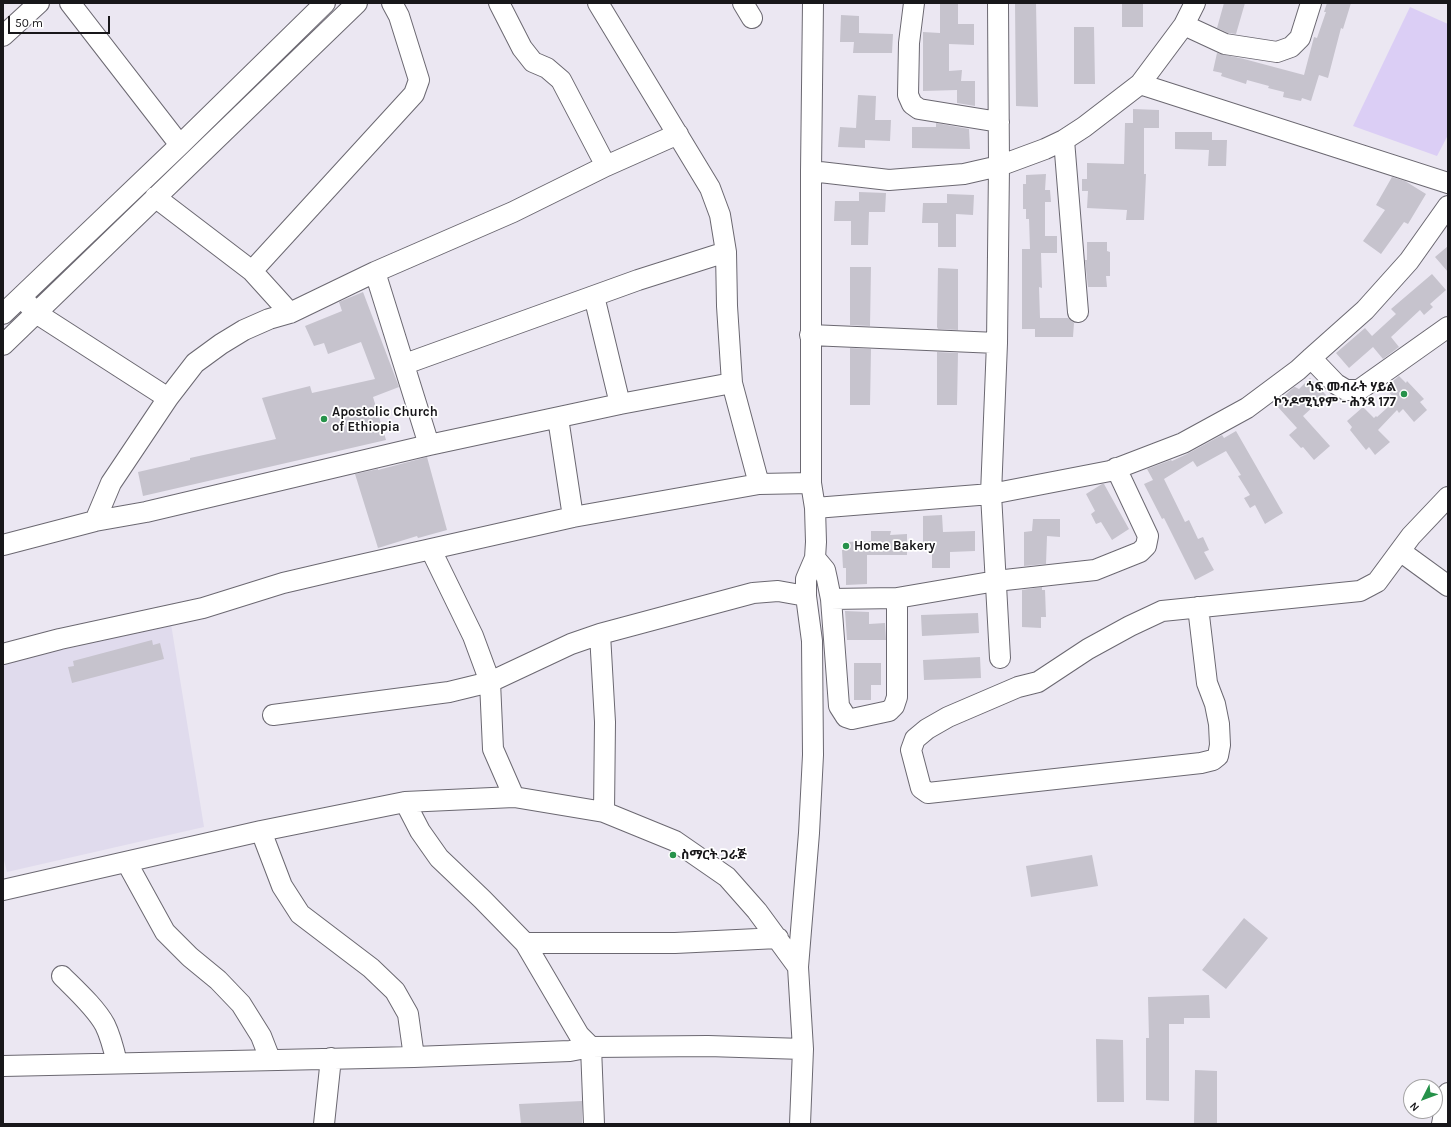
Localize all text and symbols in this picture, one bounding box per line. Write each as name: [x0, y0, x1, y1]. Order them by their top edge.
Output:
scale bar: [10, 8, 112, 34]
text: 50 m: [15, 16, 43, 30]
place label: ጎፍ መብራት ሃይል ኮንዶሚኒየም - ሕንጻ 177: [1274, 379, 1396, 410]
marker: ጎፍ መብራት ሃይል ኮንዶሚኒየም - ሕንጻ 177: [1399, 389, 1409, 399]
place label: Apostolic Church of Ethiopia: [332, 404, 438, 435]
marker: Apostolic Church of Ethiopia: [319, 414, 329, 424]
place label: Home Bakery: [854, 538, 935, 554]
marker: Home Bakery: [841, 541, 851, 551]
place label: ስማርት ጋራጅ: [681, 847, 747, 863]
marker: ስማርት ጋራጅ: [668, 850, 678, 860]
north arrow: [1403, 1079, 1443, 1119]
text: N: [1407, 1099, 1422, 1114]

